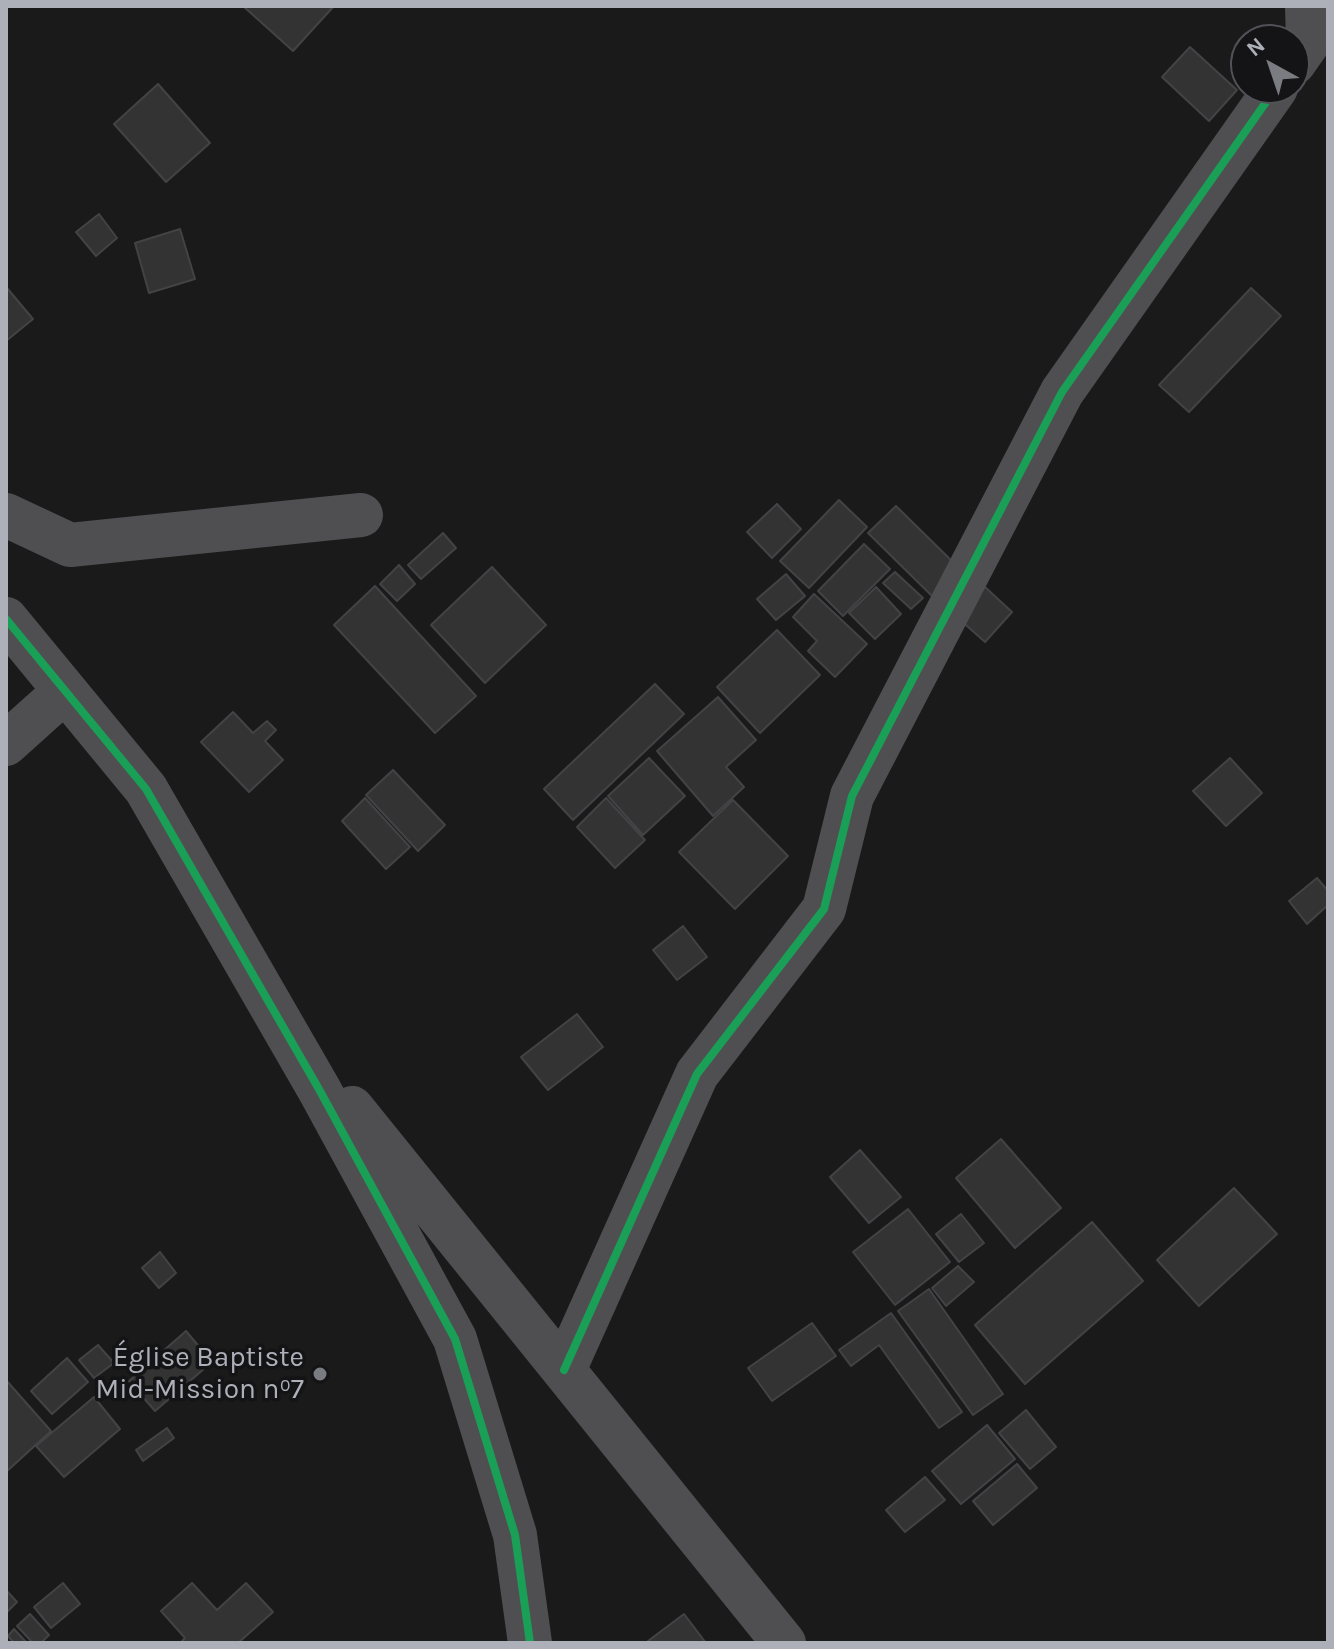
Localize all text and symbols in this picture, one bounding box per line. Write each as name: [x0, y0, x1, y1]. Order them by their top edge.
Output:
north arrow: [1230, 24, 1310, 104]
text: N: [1241, 32, 1270, 62]
place label: Église Baptiste Mid-Mission n⁰7: [95, 1341, 304, 1407]
marker: Église Baptiste Mid-Mission n⁰7: [311, 1365, 329, 1383]

